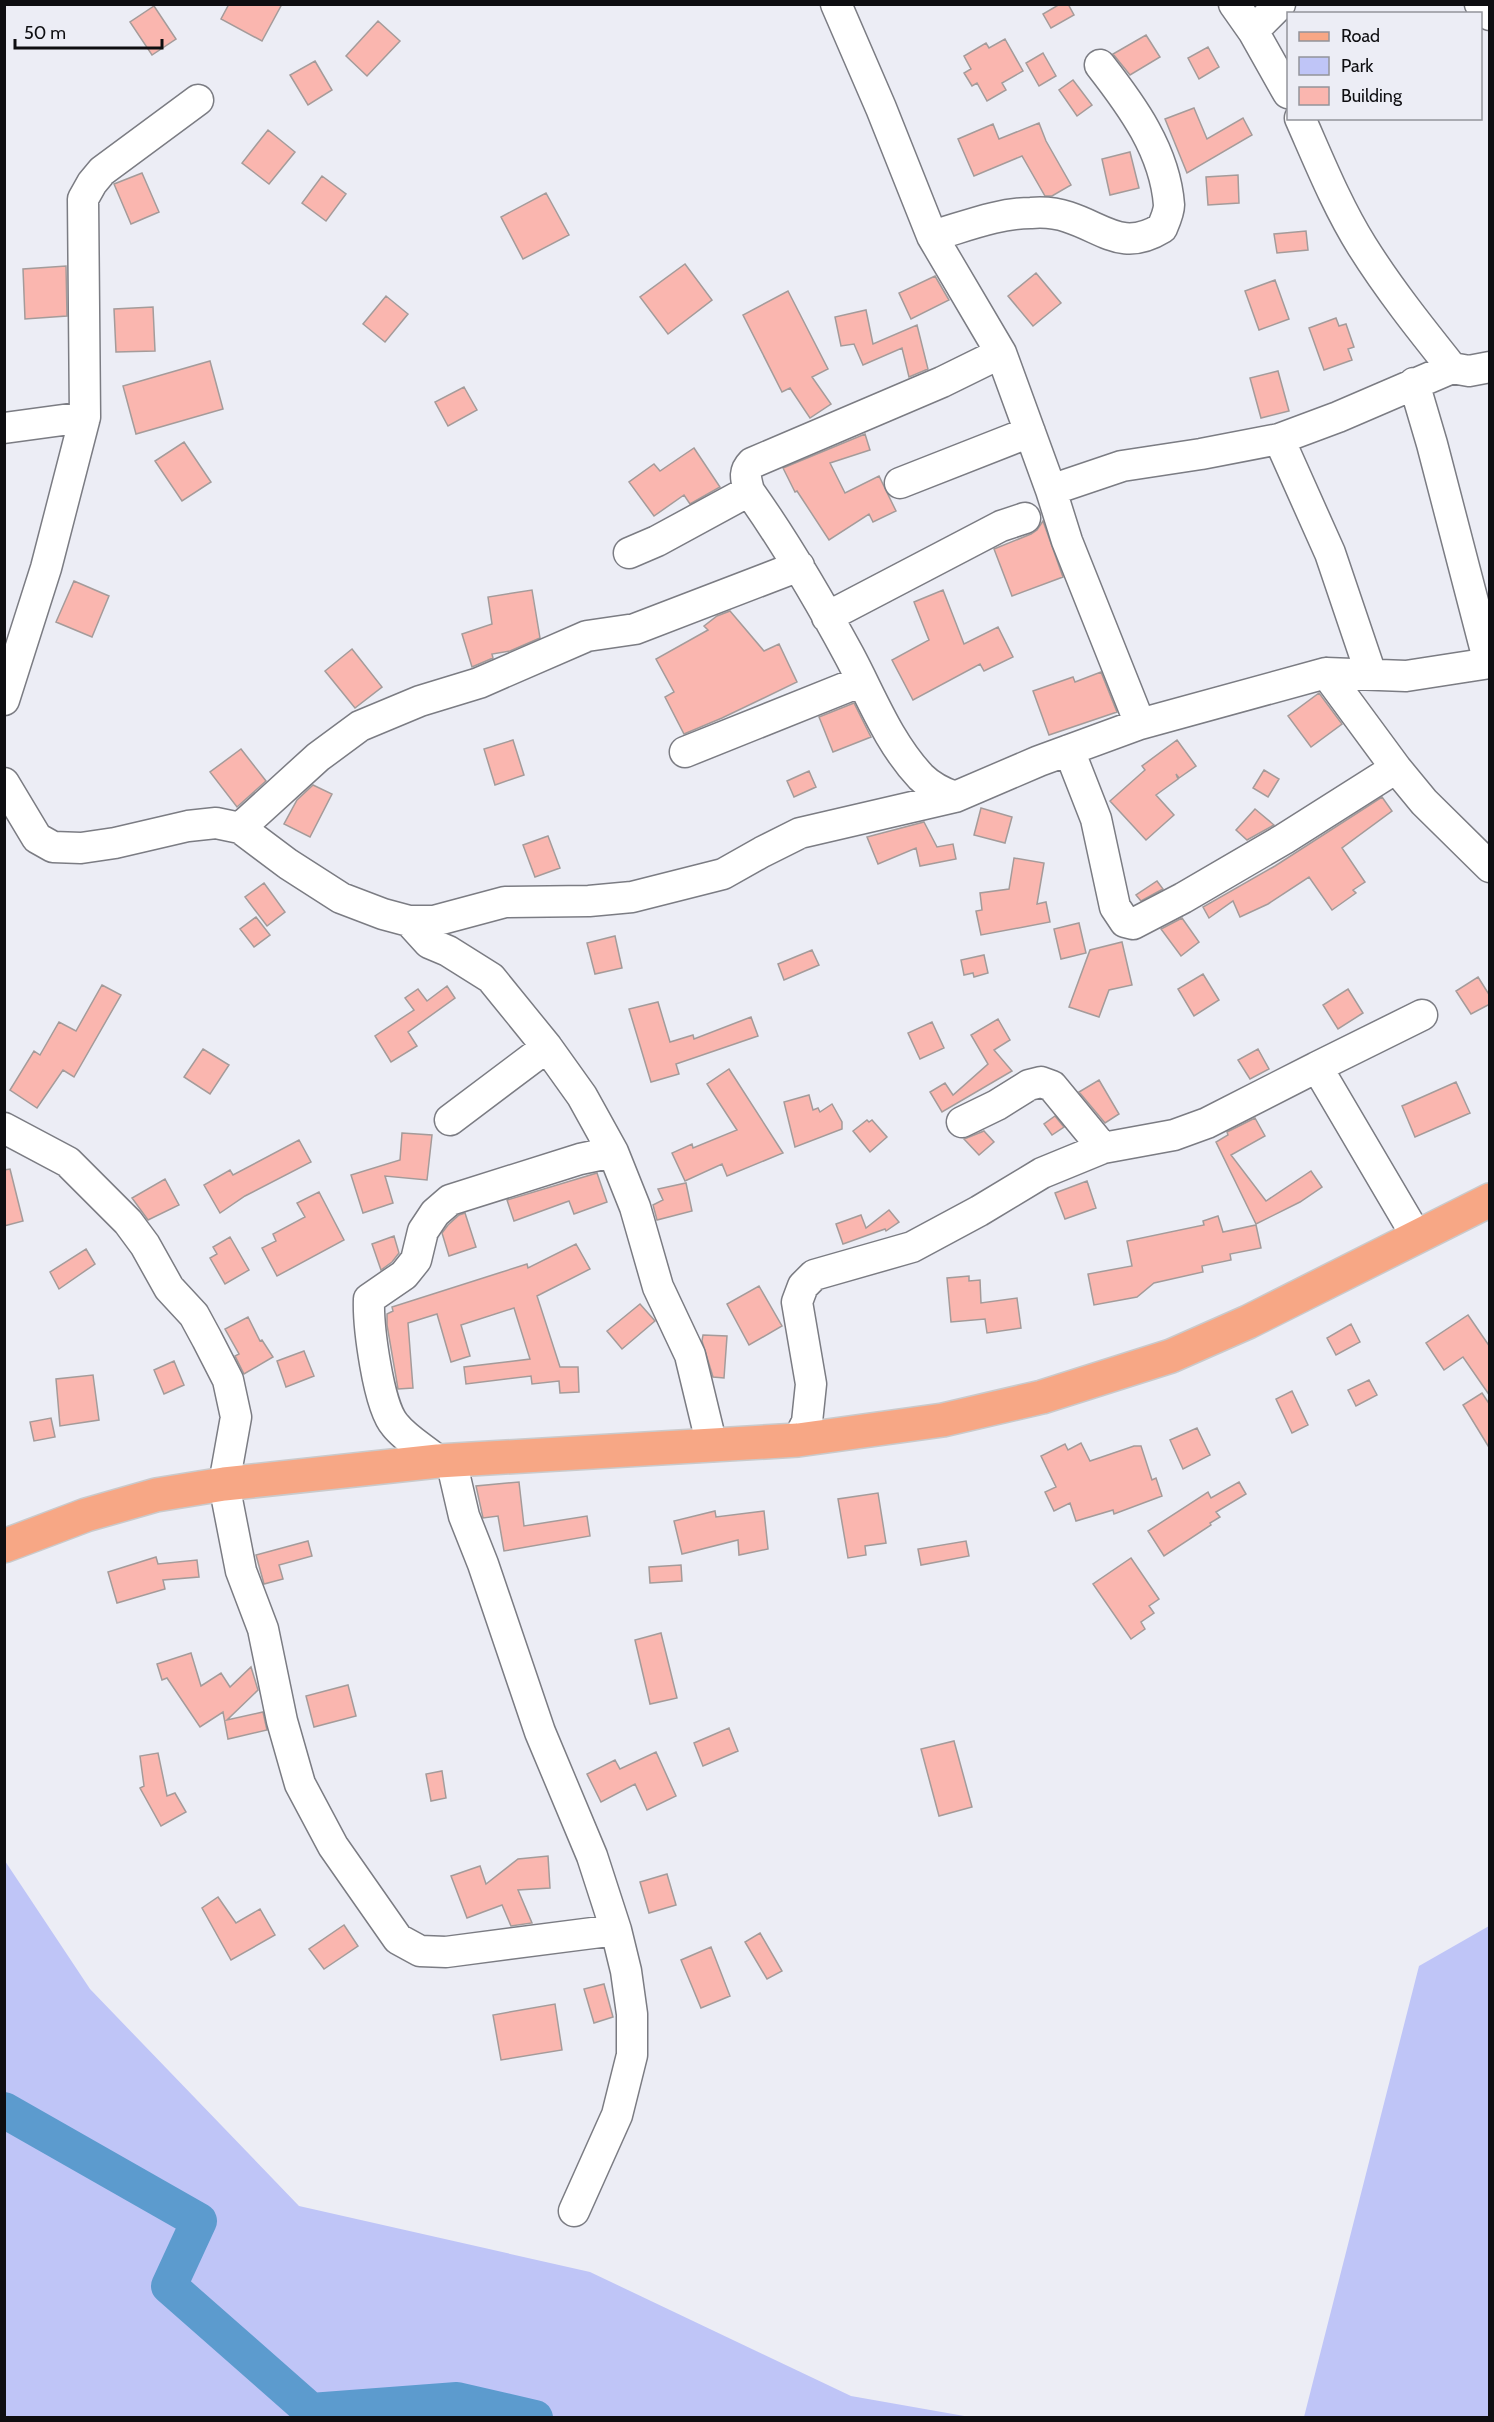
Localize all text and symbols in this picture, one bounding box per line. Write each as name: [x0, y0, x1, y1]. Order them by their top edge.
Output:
scale bar: [15, 12, 162, 50]
legend: [1287, 12, 1482, 120]
text: 50 m: [24, 22, 66, 44]
text: Road: [1341, 25, 1380, 47]
text: Park: [1341, 55, 1374, 77]
text: Building: [1341, 85, 1403, 107]

